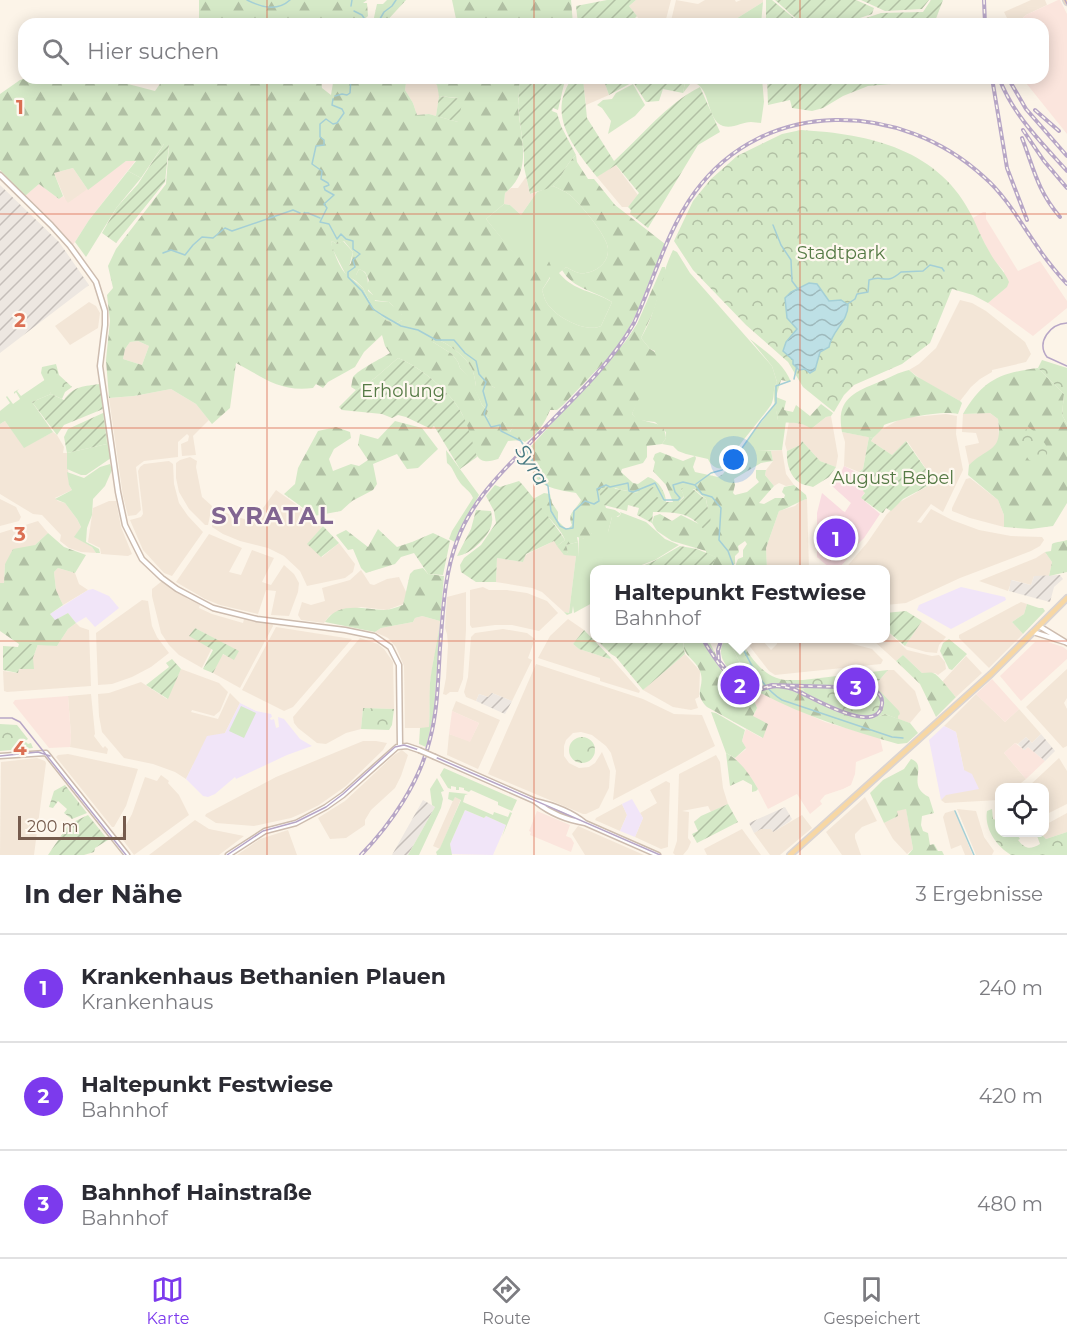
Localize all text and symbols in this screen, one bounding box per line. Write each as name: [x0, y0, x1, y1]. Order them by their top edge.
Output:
search box: [18, 18, 1049, 84]
icon: search: [39, 35, 72, 68]
text: Hier suchen: [87, 38, 219, 65]
text: 1: [16, 95, 24, 119]
park label: Stadtpark: [797, 242, 886, 264]
text: 2: [14, 308, 26, 332]
park label: Erholung: [361, 380, 445, 402]
water label: Syra: [510, 440, 554, 490]
your location: [719, 445, 748, 474]
park label: August Bebel: [832, 467, 954, 489]
district label: SYRATAL: [211, 501, 335, 530]
pin: 1: [816, 516, 856, 560]
text: 3: [13, 522, 26, 546]
popup: [590, 565, 890, 643]
text: Haltepunkt Festwiese: [614, 579, 866, 606]
text: Bahnhof: [614, 606, 701, 630]
pin: 2: [720, 662, 760, 708]
pin: 3: [836, 664, 876, 710]
text: 4: [13, 736, 27, 760]
map controls: [995, 783, 1049, 837]
button: locate: [995, 783, 1049, 837]
scale bar: [18, 813, 126, 840]
text: 200 m: [27, 817, 78, 836]
text: In der Nähe: [24, 878, 182, 910]
text: 3 Ergebnisse: [915, 882, 1043, 906]
text: Krankenhaus Bethanien Plauen: [81, 963, 446, 990]
text: 1: [40, 976, 47, 1000]
text: 240 m: [979, 976, 1043, 1000]
text: Krankenhaus: [81, 990, 213, 1014]
text: Haltepunkt Festwiese: [81, 1071, 333, 1098]
text: 2: [38, 1084, 49, 1108]
text: 420 m: [979, 1084, 1043, 1108]
text: Bahnhof: [81, 1098, 168, 1122]
text: Bahnhof Hainstraße: [81, 1179, 312, 1206]
text: 3: [38, 1192, 49, 1216]
text: 480 m: [977, 1192, 1043, 1216]
text: Bahnhof: [81, 1206, 168, 1230]
tab: Karte: [146, 1273, 190, 1328]
tab: Route: [482, 1273, 531, 1328]
tab: Gespeichert: [823, 1273, 921, 1328]

